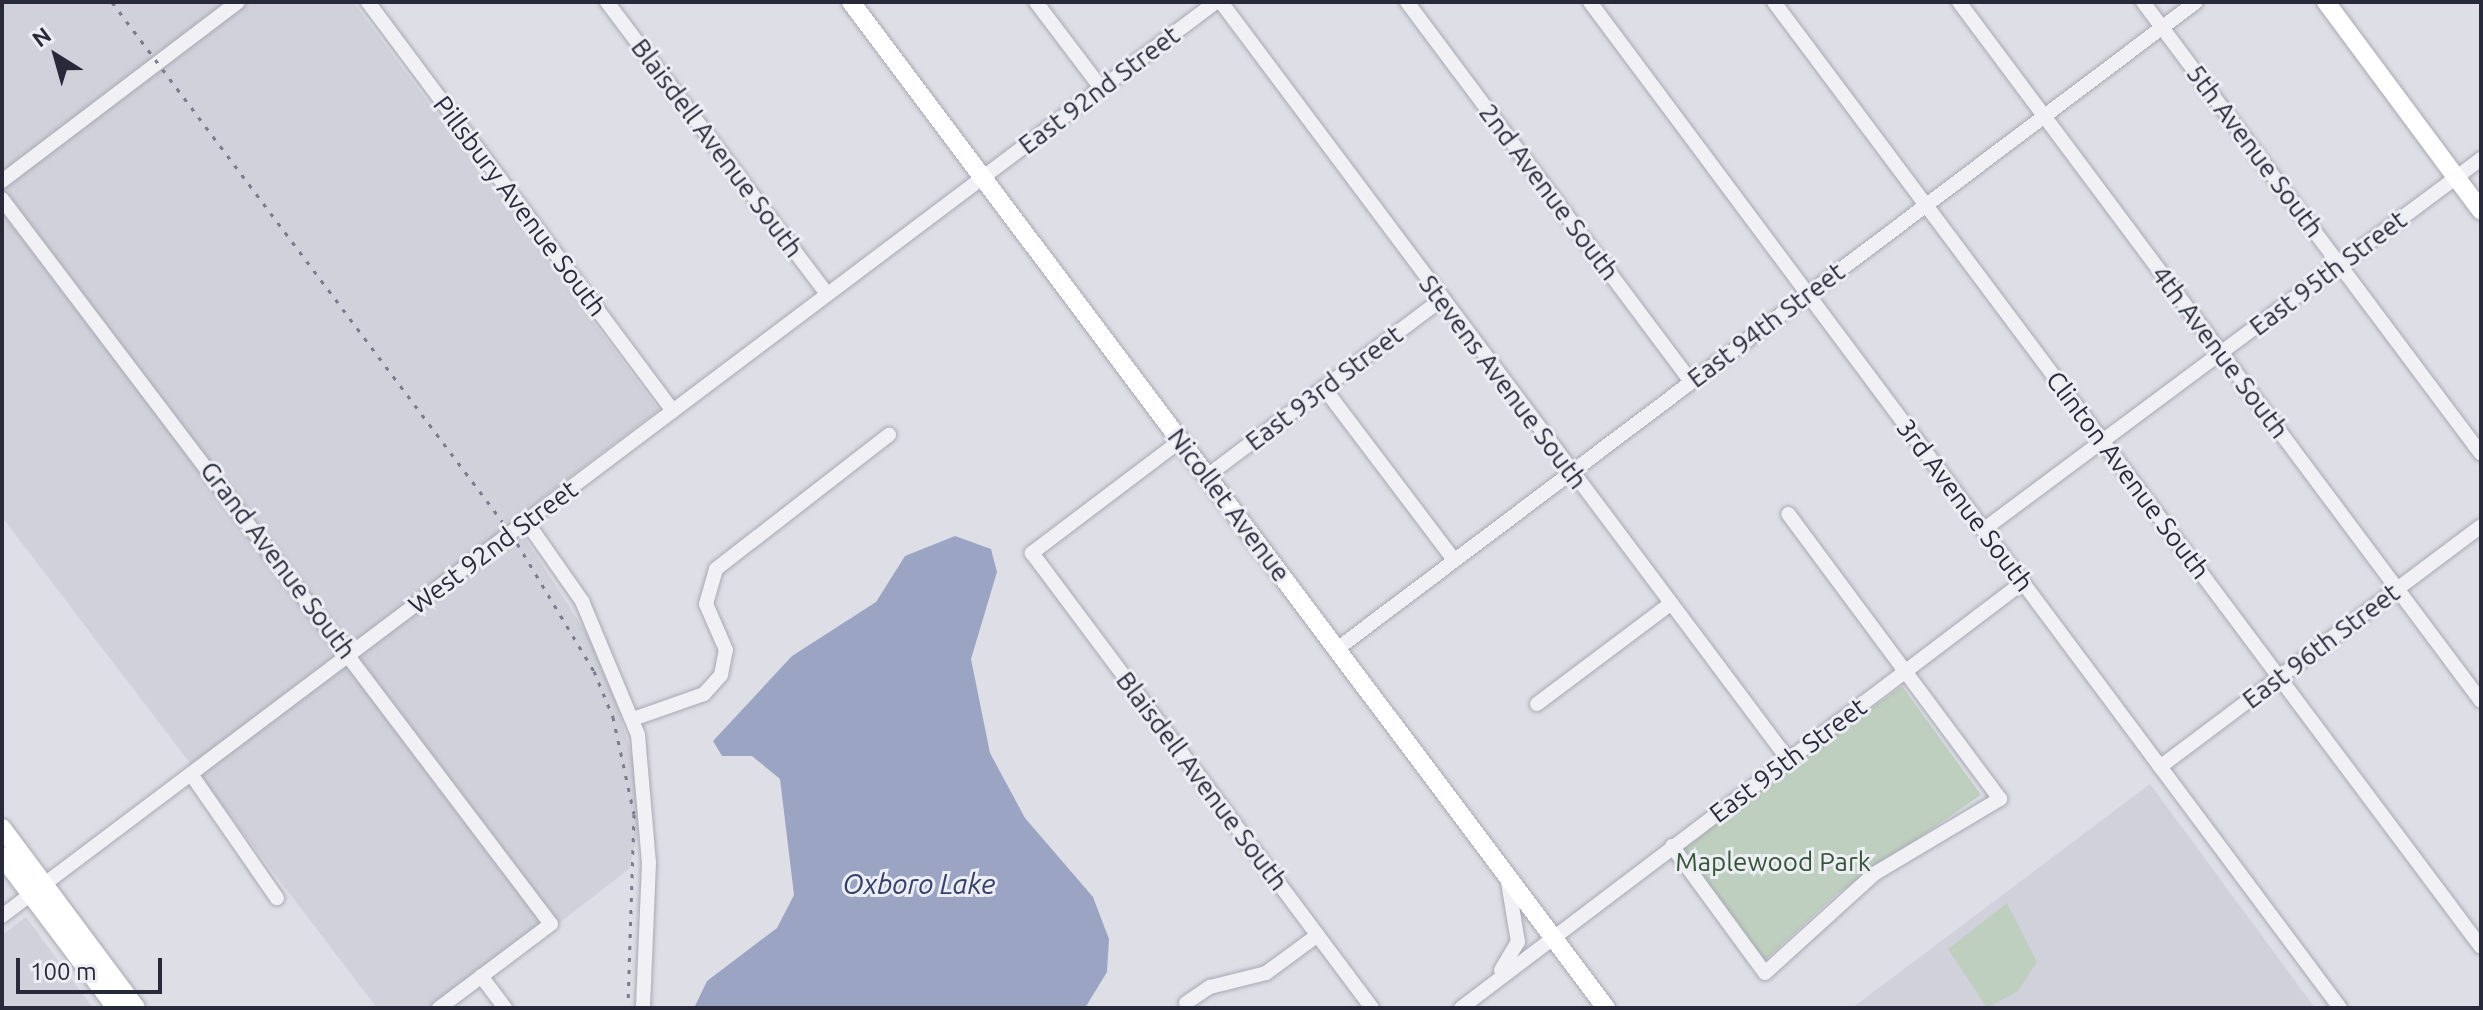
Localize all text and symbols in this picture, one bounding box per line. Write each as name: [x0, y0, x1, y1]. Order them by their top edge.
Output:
north arrow: [16, 16, 96, 96]
street label: East 92nd Street: [1012, 19, 1186, 161]
text: N: [27, 22, 55, 51]
street label: Blaisdell Avenue South: [625, 32, 809, 264]
street label: 5th Avenue South: [2180, 59, 2330, 243]
street label: Pillsbury Avenue South: [427, 90, 613, 322]
street label: 2nd Avenue South: [1472, 98, 1626, 286]
street label: East 95th Street: [2243, 204, 2413, 342]
street label: East 94th Street: [1681, 256, 1851, 394]
street label: 4th Avenue South: [2145, 260, 2295, 444]
street label: Stevens Avenue South: [1412, 269, 1594, 495]
street label: East 93rd Street: [1239, 319, 1409, 457]
street label: Clinton Avenue South: [2040, 365, 2216, 585]
street label: 3rd Avenue South: [1890, 413, 2040, 597]
street label: Nicollet Avenue: [1161, 422, 1297, 588]
street label: Grand Avenue South: [194, 455, 362, 665]
street label: West 92nd Street: [402, 473, 584, 621]
street label: East 96th Street: [2236, 577, 2406, 715]
street label: Blaisdell Avenue South: [1110, 665, 1294, 897]
street label: East 95th Street: [1703, 691, 1873, 829]
park label: Maplewood Park: [1675, 846, 1871, 878]
water label: Oxboro Lake: [843, 867, 995, 901]
scale bar: [20, 942, 166, 992]
text: 100 m: [30, 958, 97, 985]

